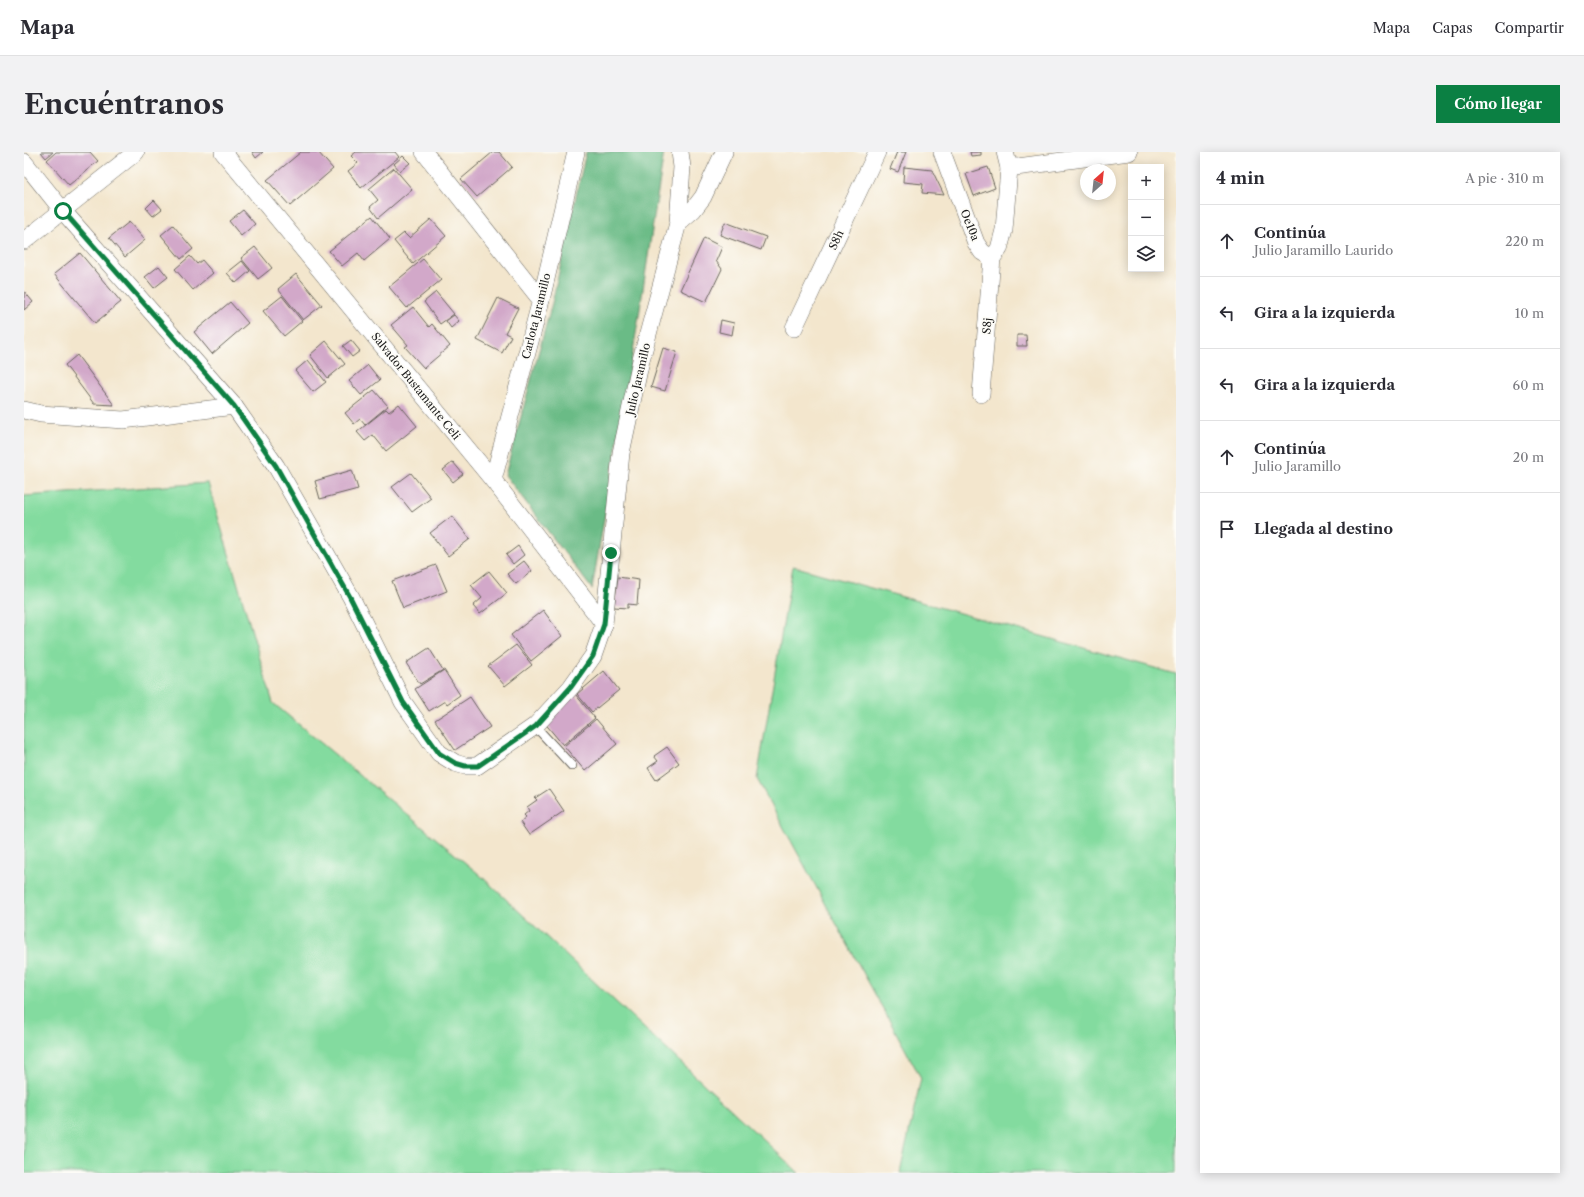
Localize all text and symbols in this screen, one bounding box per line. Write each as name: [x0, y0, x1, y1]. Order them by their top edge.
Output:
text: Mapa: [20, 16, 75, 39]
text: Mapa: [1373, 19, 1410, 37]
text: Capas: [1432, 19, 1473, 37]
text: Compartir: [1495, 19, 1564, 37]
button: Cómo llegar: [1436, 85, 1560, 123]
text: Encuéntranos: [24, 87, 224, 121]
north arrow: [1080, 164, 1116, 200]
map controls: [1128, 164, 1164, 272]
button: +: [1128, 164, 1164, 200]
text: 4 min: [1216, 168, 1265, 188]
text: A pie · 310 m: [1465, 170, 1544, 186]
button: −: [1128, 200, 1164, 236]
route start: [54, 202, 72, 220]
street label: Oe10a: [957, 207, 983, 243]
text: Continúa: [1254, 223, 1326, 242]
street label: S8h: [825, 228, 847, 252]
icon: ahead: [1216, 230, 1238, 252]
text: 220 m: [1505, 233, 1544, 249]
button: layers: [1128, 236, 1164, 272]
text: Julio Jaramillo Laurido: [1254, 242, 1393, 258]
street label: Carlota Jaramillo: [519, 271, 554, 360]
icon: left: [1216, 302, 1238, 324]
text: Gira a la izquierda: [1254, 303, 1395, 322]
text: 10 m: [1515, 305, 1544, 321]
street label: S8j: [979, 317, 995, 335]
street label: Salvador Bustamante Celi: [368, 330, 464, 443]
street label: Julio Jaramillo: [622, 341, 653, 418]
icon: left: [1216, 374, 1238, 396]
text: Gira a la izquierda: [1254, 375, 1395, 394]
text: 60 m: [1513, 377, 1544, 393]
text: Continúa: [1254, 439, 1326, 458]
icon: ahead: [1216, 446, 1238, 468]
text: 20 m: [1513, 449, 1544, 465]
text: Julio Jaramillo: [1254, 458, 1341, 474]
icon: arrive: [1216, 518, 1238, 540]
text: Llegada al destino: [1254, 519, 1393, 538]
route end: [602, 544, 620, 562]

